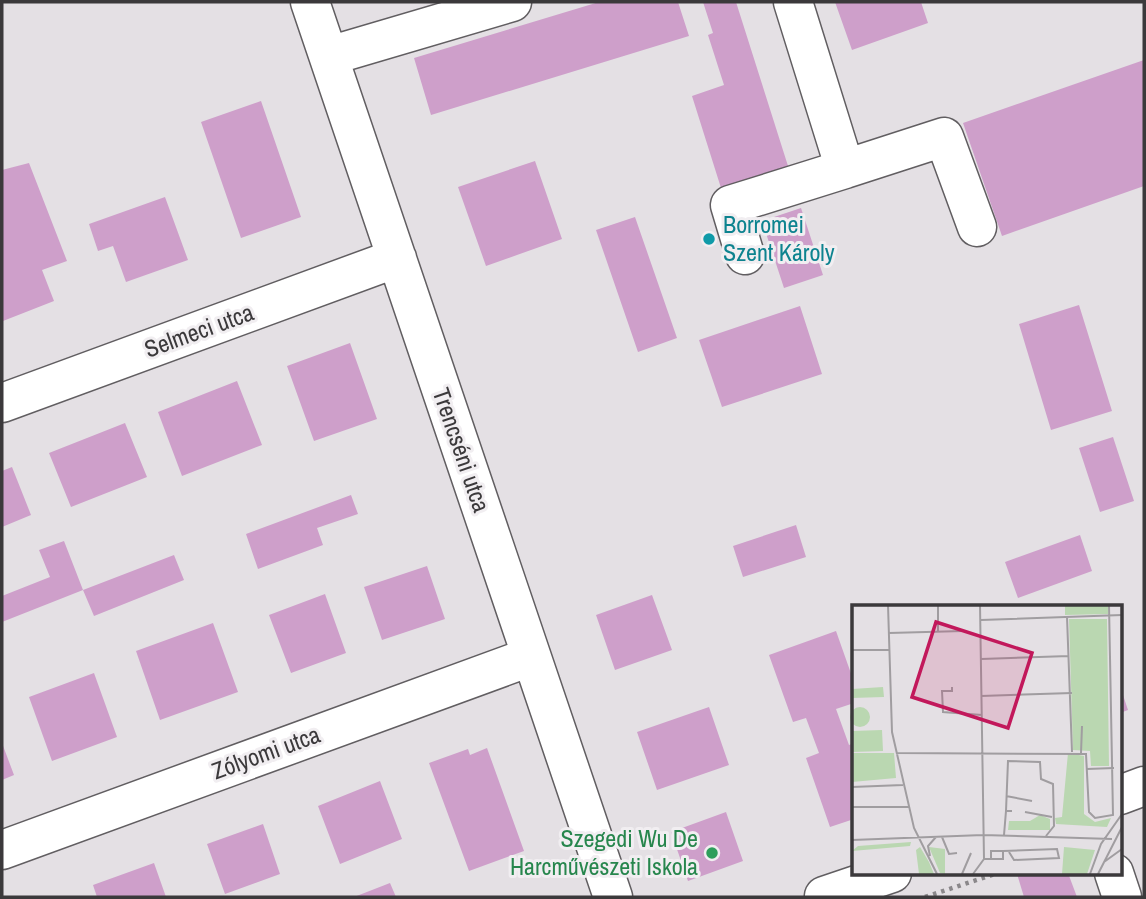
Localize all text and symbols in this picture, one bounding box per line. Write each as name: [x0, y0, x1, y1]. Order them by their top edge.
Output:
place label: Borromei Szent Károly: [723, 208, 835, 268]
marker: Borromei Szent Károly: [701, 231, 717, 247]
street label: Selmeci utca: [140, 296, 258, 365]
street label: Trencséni utca: [426, 383, 498, 516]
inset map: [852, 605, 1122, 874]
street label: Zólyomi utca: [207, 718, 324, 786]
place label: Szegedi Wu De Harcművészeti Iskola: [510, 822, 698, 882]
marker: Szegedi Wu De Harcművészeti Iskola: [704, 845, 720, 861]

